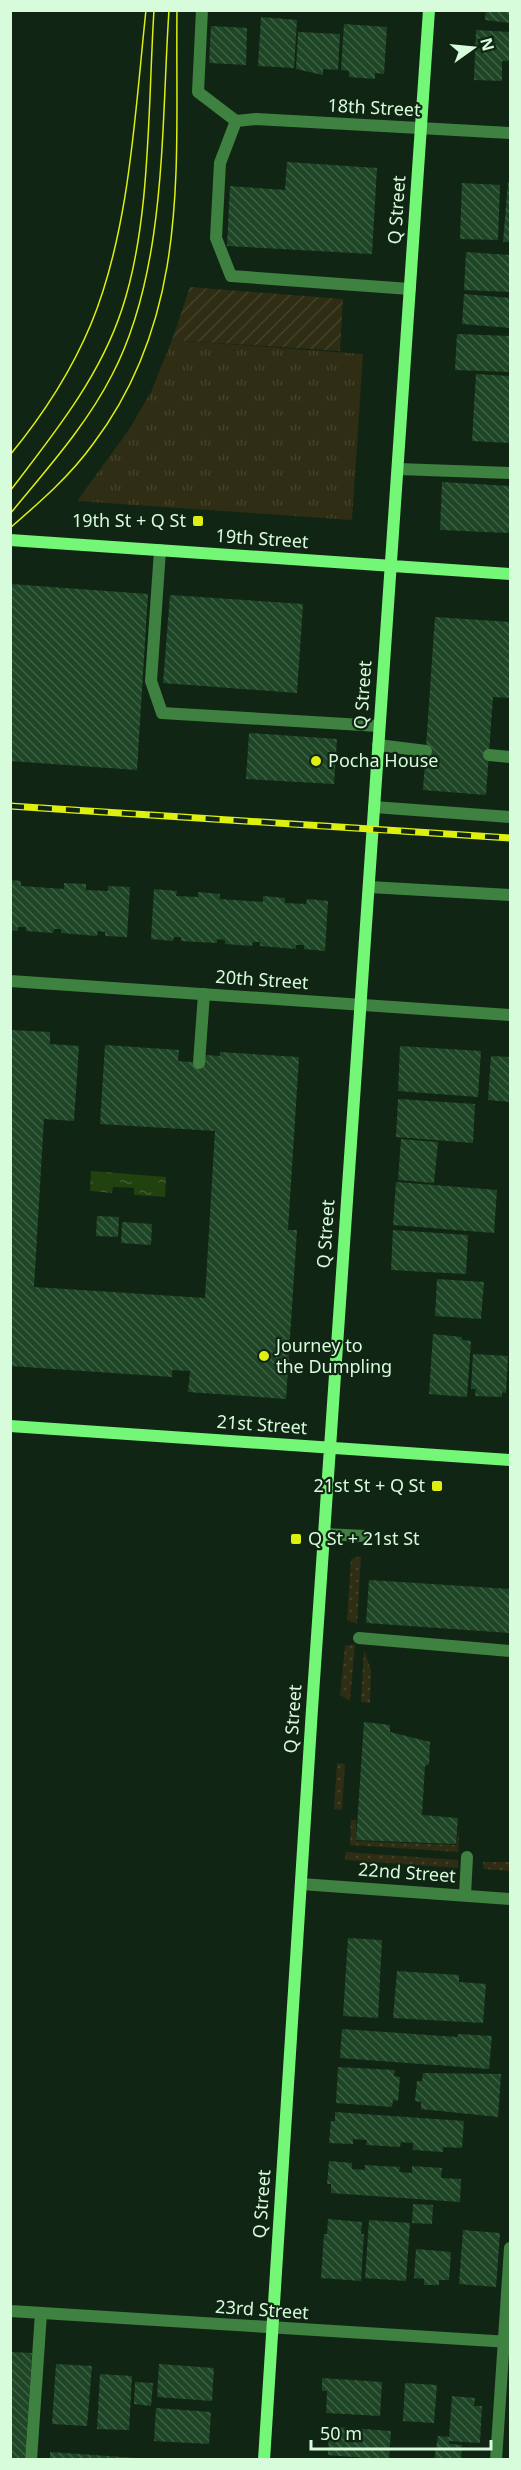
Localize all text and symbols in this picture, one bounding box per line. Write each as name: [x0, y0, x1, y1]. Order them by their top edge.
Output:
north arrow: [443, 18, 503, 78]
text: N: [475, 35, 500, 53]
street label: 18th Street: [327, 93, 422, 121]
street label: Q Street: [382, 174, 410, 245]
place label: 19th St + Q St: [72, 508, 186, 532]
marker: 19th St + Q St: [191, 514, 205, 528]
street label: 19th Street: [215, 523, 310, 553]
street label: Q Street: [348, 659, 376, 730]
place label: Pocha House: [328, 748, 438, 772]
marker: Pocha House: [309, 754, 323, 768]
street label: 20th Street: [215, 964, 310, 994]
street label: Q Street: [311, 1198, 339, 1269]
place label: Journey to the Dumpling: [274, 1333, 392, 1378]
marker: Journey to the Dumpling: [257, 1349, 271, 1363]
street label: 21st Street: [216, 1409, 309, 1439]
place label: 21st St + Q St: [313, 1473, 426, 1497]
marker: 21st St + Q St: [430, 1479, 444, 1493]
place label: Q St + 21st St: [308, 1526, 420, 1550]
marker: Q St + 21st St: [289, 1532, 303, 1546]
street label: Q Street: [278, 1683, 306, 1754]
street label: 22nd Street: [357, 1857, 457, 1887]
street label: Q Street: [247, 2168, 275, 2239]
street label: 23rd Street: [215, 2294, 310, 2324]
scale bar: [311, 2413, 491, 2451]
text: 50 m: [320, 2421, 362, 2445]

